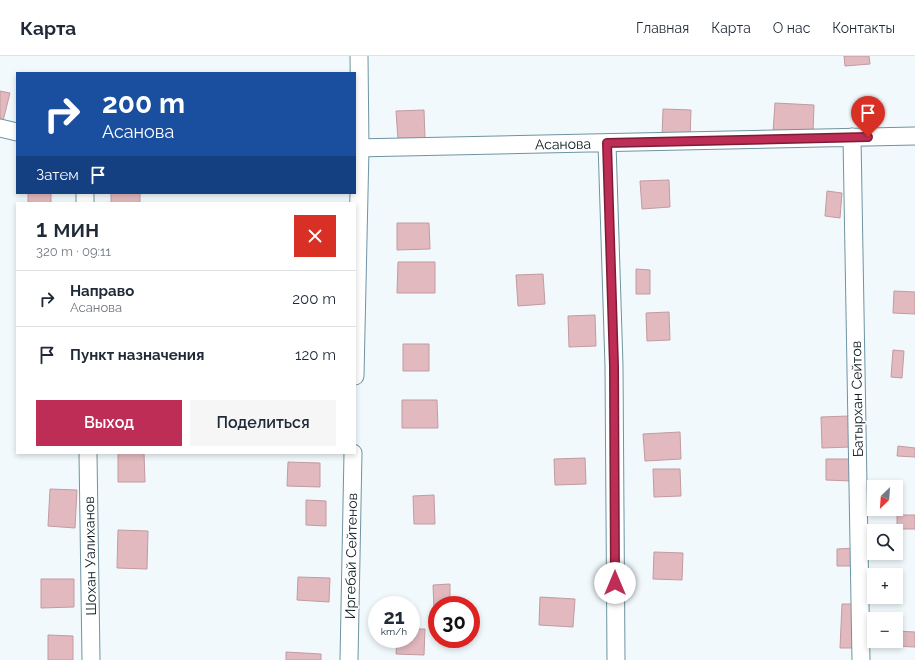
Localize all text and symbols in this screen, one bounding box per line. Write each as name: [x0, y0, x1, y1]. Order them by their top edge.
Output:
text: Карта: [20, 17, 76, 39]
text: Главная: [636, 20, 689, 36]
text: Карта: [711, 20, 751, 36]
text: О нас: [773, 20, 810, 36]
text: Контакты: [832, 20, 895, 36]
text: 200 m: [102, 87, 185, 120]
icon: right: [36, 88, 88, 140]
pin: [851, 96, 885, 137]
icon: arrive: [857, 102, 879, 124]
text: Асанова: [102, 121, 174, 142]
street label: Асанова: [535, 136, 591, 152]
icon: arrive: [87, 164, 109, 186]
text: Затем: [36, 166, 79, 184]
text: 1 мин: [36, 214, 99, 243]
button: close: [294, 215, 336, 257]
text: 320 m · 09:11: [36, 244, 111, 259]
text: Направо: [70, 282, 134, 300]
icon: right: [36, 288, 58, 310]
text: 200 m: [292, 290, 336, 308]
text: Асанова: [70, 300, 122, 315]
street label: Батырхан Сейтов: [848, 341, 866, 457]
icon: arrive: [36, 344, 58, 366]
text: Пункт назначения: [70, 346, 204, 364]
text: 120 m: [295, 346, 336, 364]
button: Выход: [36, 400, 182, 446]
button: Поделиться: [190, 400, 336, 446]
north arrow: [867, 480, 903, 516]
map controls: [867, 480, 903, 648]
street label: Иргебай Сейтенов: [342, 493, 360, 619]
street label: Шохан Уалиханов: [81, 496, 99, 616]
button: search: [867, 524, 903, 560]
position arrow: [594, 562, 636, 604]
button: +: [867, 568, 903, 604]
speed limit sign: 30: [428, 596, 480, 648]
text: 21: [383, 605, 405, 629]
button: −: [867, 612, 903, 648]
text: km/h: [381, 626, 407, 637]

